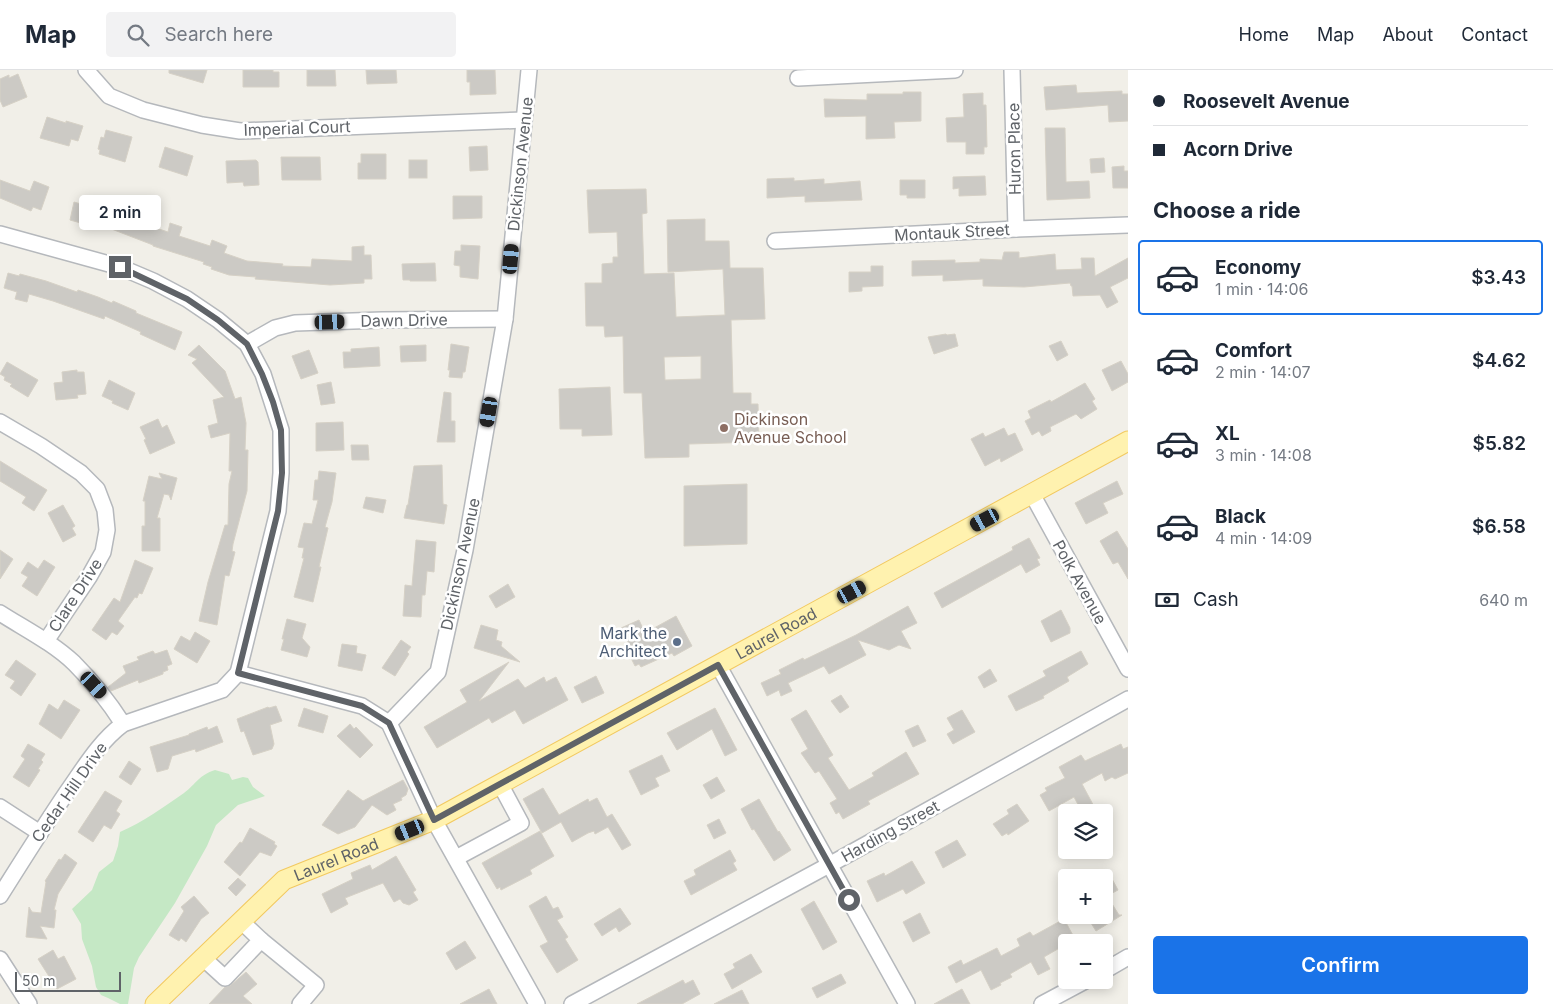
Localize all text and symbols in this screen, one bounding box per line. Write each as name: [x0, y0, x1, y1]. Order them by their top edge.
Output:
search box: [106, 12, 456, 57]
text: Map: [25, 20, 76, 49]
icon: search: [124, 21, 152, 49]
text: Search here: [164, 23, 273, 46]
text: Home: [1239, 24, 1289, 45]
text: Map: [1317, 24, 1354, 45]
text: About: [1382, 24, 1433, 45]
text: Contact: [1461, 24, 1528, 45]
text: Roosevelt Avenue: [1183, 90, 1350, 113]
street label: Dickinson Avenue: [503, 96, 537, 232]
street label: Huron Place: [1003, 103, 1025, 195]
street label: Imperial Court: [243, 116, 351, 140]
text: Acorn Drive: [1183, 138, 1293, 161]
callout: 2 min: [79, 194, 161, 230]
text: Choose a ride: [1153, 197, 1301, 223]
text: 2 min: [99, 202, 141, 222]
street label: Montauk Street: [894, 219, 1010, 245]
car: [502, 243, 519, 275]
icon: car: [1155, 255, 1200, 300]
route end: [109, 256, 131, 278]
text: Economy: [1215, 256, 1301, 279]
text: $3.43: [1471, 266, 1526, 289]
text: 1 min · 14:06: [1215, 279, 1308, 299]
street label: Dawn Drive: [360, 309, 448, 331]
car: [314, 314, 345, 330]
icon: car: [1155, 338, 1200, 383]
text: Comfort: [1215, 339, 1292, 362]
text: $4.62: [1472, 349, 1526, 372]
text: 2 min · 14:07: [1215, 362, 1311, 382]
car: [479, 396, 498, 428]
place label: Dickinson Avenue School: [734, 409, 847, 447]
icon: car: [1155, 421, 1200, 466]
marker: Dickinson Avenue School: [718, 422, 730, 434]
text: XL: [1215, 422, 1240, 445]
text: $5.82: [1473, 432, 1526, 455]
text: 3 min · 14:08: [1215, 445, 1312, 465]
street label: Dickinson Avenue: [436, 496, 484, 632]
icon: car: [1155, 504, 1200, 549]
text: Black: [1215, 505, 1266, 528]
car: [968, 506, 1001, 534]
text: $6.58: [1472, 515, 1526, 538]
text: 4 min · 14:09: [1215, 528, 1312, 548]
street label: Polk Avenue: [1049, 536, 1111, 628]
street label: Clare Drive: [44, 554, 106, 636]
car: [835, 578, 868, 606]
icon: cash: [1153, 586, 1181, 614]
text: Cash: [1193, 588, 1239, 611]
text: 640 m: [1479, 590, 1528, 610]
street label: Laurel Road: [732, 603, 820, 664]
place label: Mark the Architect: [599, 623, 667, 661]
marker: Mark the Architect: [671, 636, 683, 648]
car: [78, 669, 109, 701]
street label: Cedar Hill Drive: [27, 738, 111, 846]
street label: Harding Street: [837, 796, 943, 866]
map controls: [1058, 804, 1113, 989]
button: layers: [1058, 804, 1113, 859]
car: [393, 817, 426, 843]
street label: Laurel Road: [291, 833, 381, 885]
button: +: [1058, 869, 1113, 924]
route start: [838, 889, 860, 911]
button: −: [1058, 934, 1113, 989]
button: Confirm: [1153, 936, 1528, 994]
scale bar: [15, 969, 121, 992]
text: 50 m: [22, 972, 56, 989]

